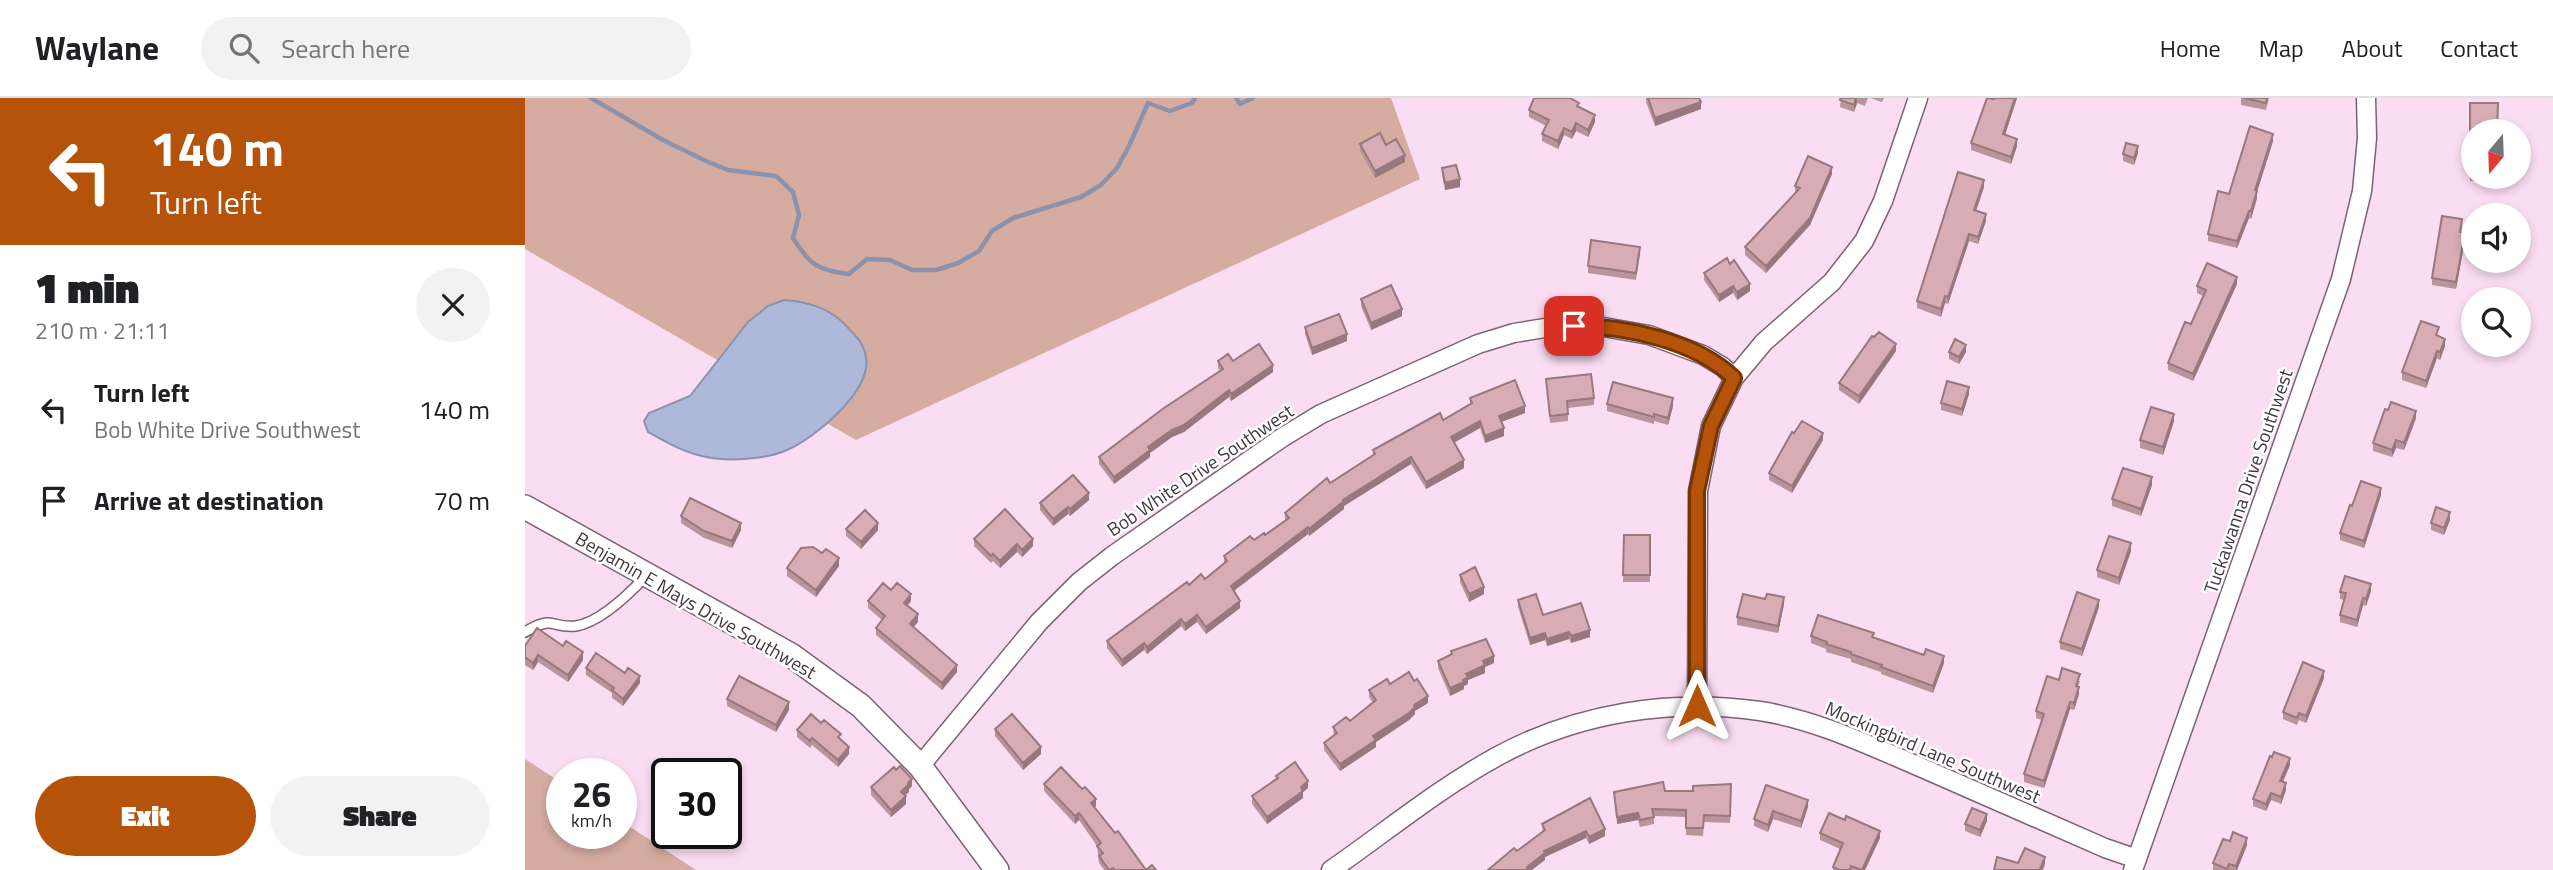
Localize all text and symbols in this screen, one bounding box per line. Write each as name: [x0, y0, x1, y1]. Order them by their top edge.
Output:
search box: [201, 17, 691, 80]
text: Waylane: [35, 23, 159, 73]
icon: search: [225, 29, 263, 67]
text: Search here: [281, 29, 410, 68]
text: Home: [2160, 30, 2221, 66]
text: Map: [2259, 30, 2304, 66]
text: About: [2342, 30, 2402, 66]
text: Contact: [2440, 30, 2518, 66]
text: 140 m: [150, 110, 284, 185]
north arrow: [2461, 119, 2531, 189]
map controls: [2461, 119, 2531, 357]
icon: left: [35, 126, 126, 217]
text: Turn left: [150, 178, 262, 226]
button: sound: [2461, 203, 2531, 273]
text: 1 min: [35, 255, 139, 319]
button: close: [416, 268, 490, 342]
button: search: [2461, 287, 2531, 357]
pin: [1544, 296, 1604, 356]
icon: arrive: [1555, 307, 1593, 345]
text: 210 m · 21:11: [35, 313, 170, 348]
street label: Tuckawanna Drive Southwest: [2195, 364, 2300, 597]
text: Turn left: [94, 373, 189, 412]
text: 140 m: [419, 390, 490, 429]
icon: left: [35, 391, 73, 429]
street label: Bob White Drive Southwest: [1100, 396, 1299, 543]
text: Bob White Drive Southwest: [94, 412, 360, 447]
text: Arrive at destination: [94, 481, 324, 520]
text: 70 m: [433, 481, 490, 520]
icon: arrive: [35, 482, 73, 520]
street label: Benjamin E Mays Drive Southwest: [570, 523, 822, 686]
position arrow: [1660, 669, 1734, 743]
street label: Mockingbird Lane Southwest: [1821, 693, 2046, 810]
speed limit sign: 30: [651, 758, 742, 849]
text: 26: [572, 767, 611, 821]
button: Exit: [35, 776, 256, 856]
button: Share: [270, 776, 490, 856]
text: km/h: [571, 807, 612, 834]

